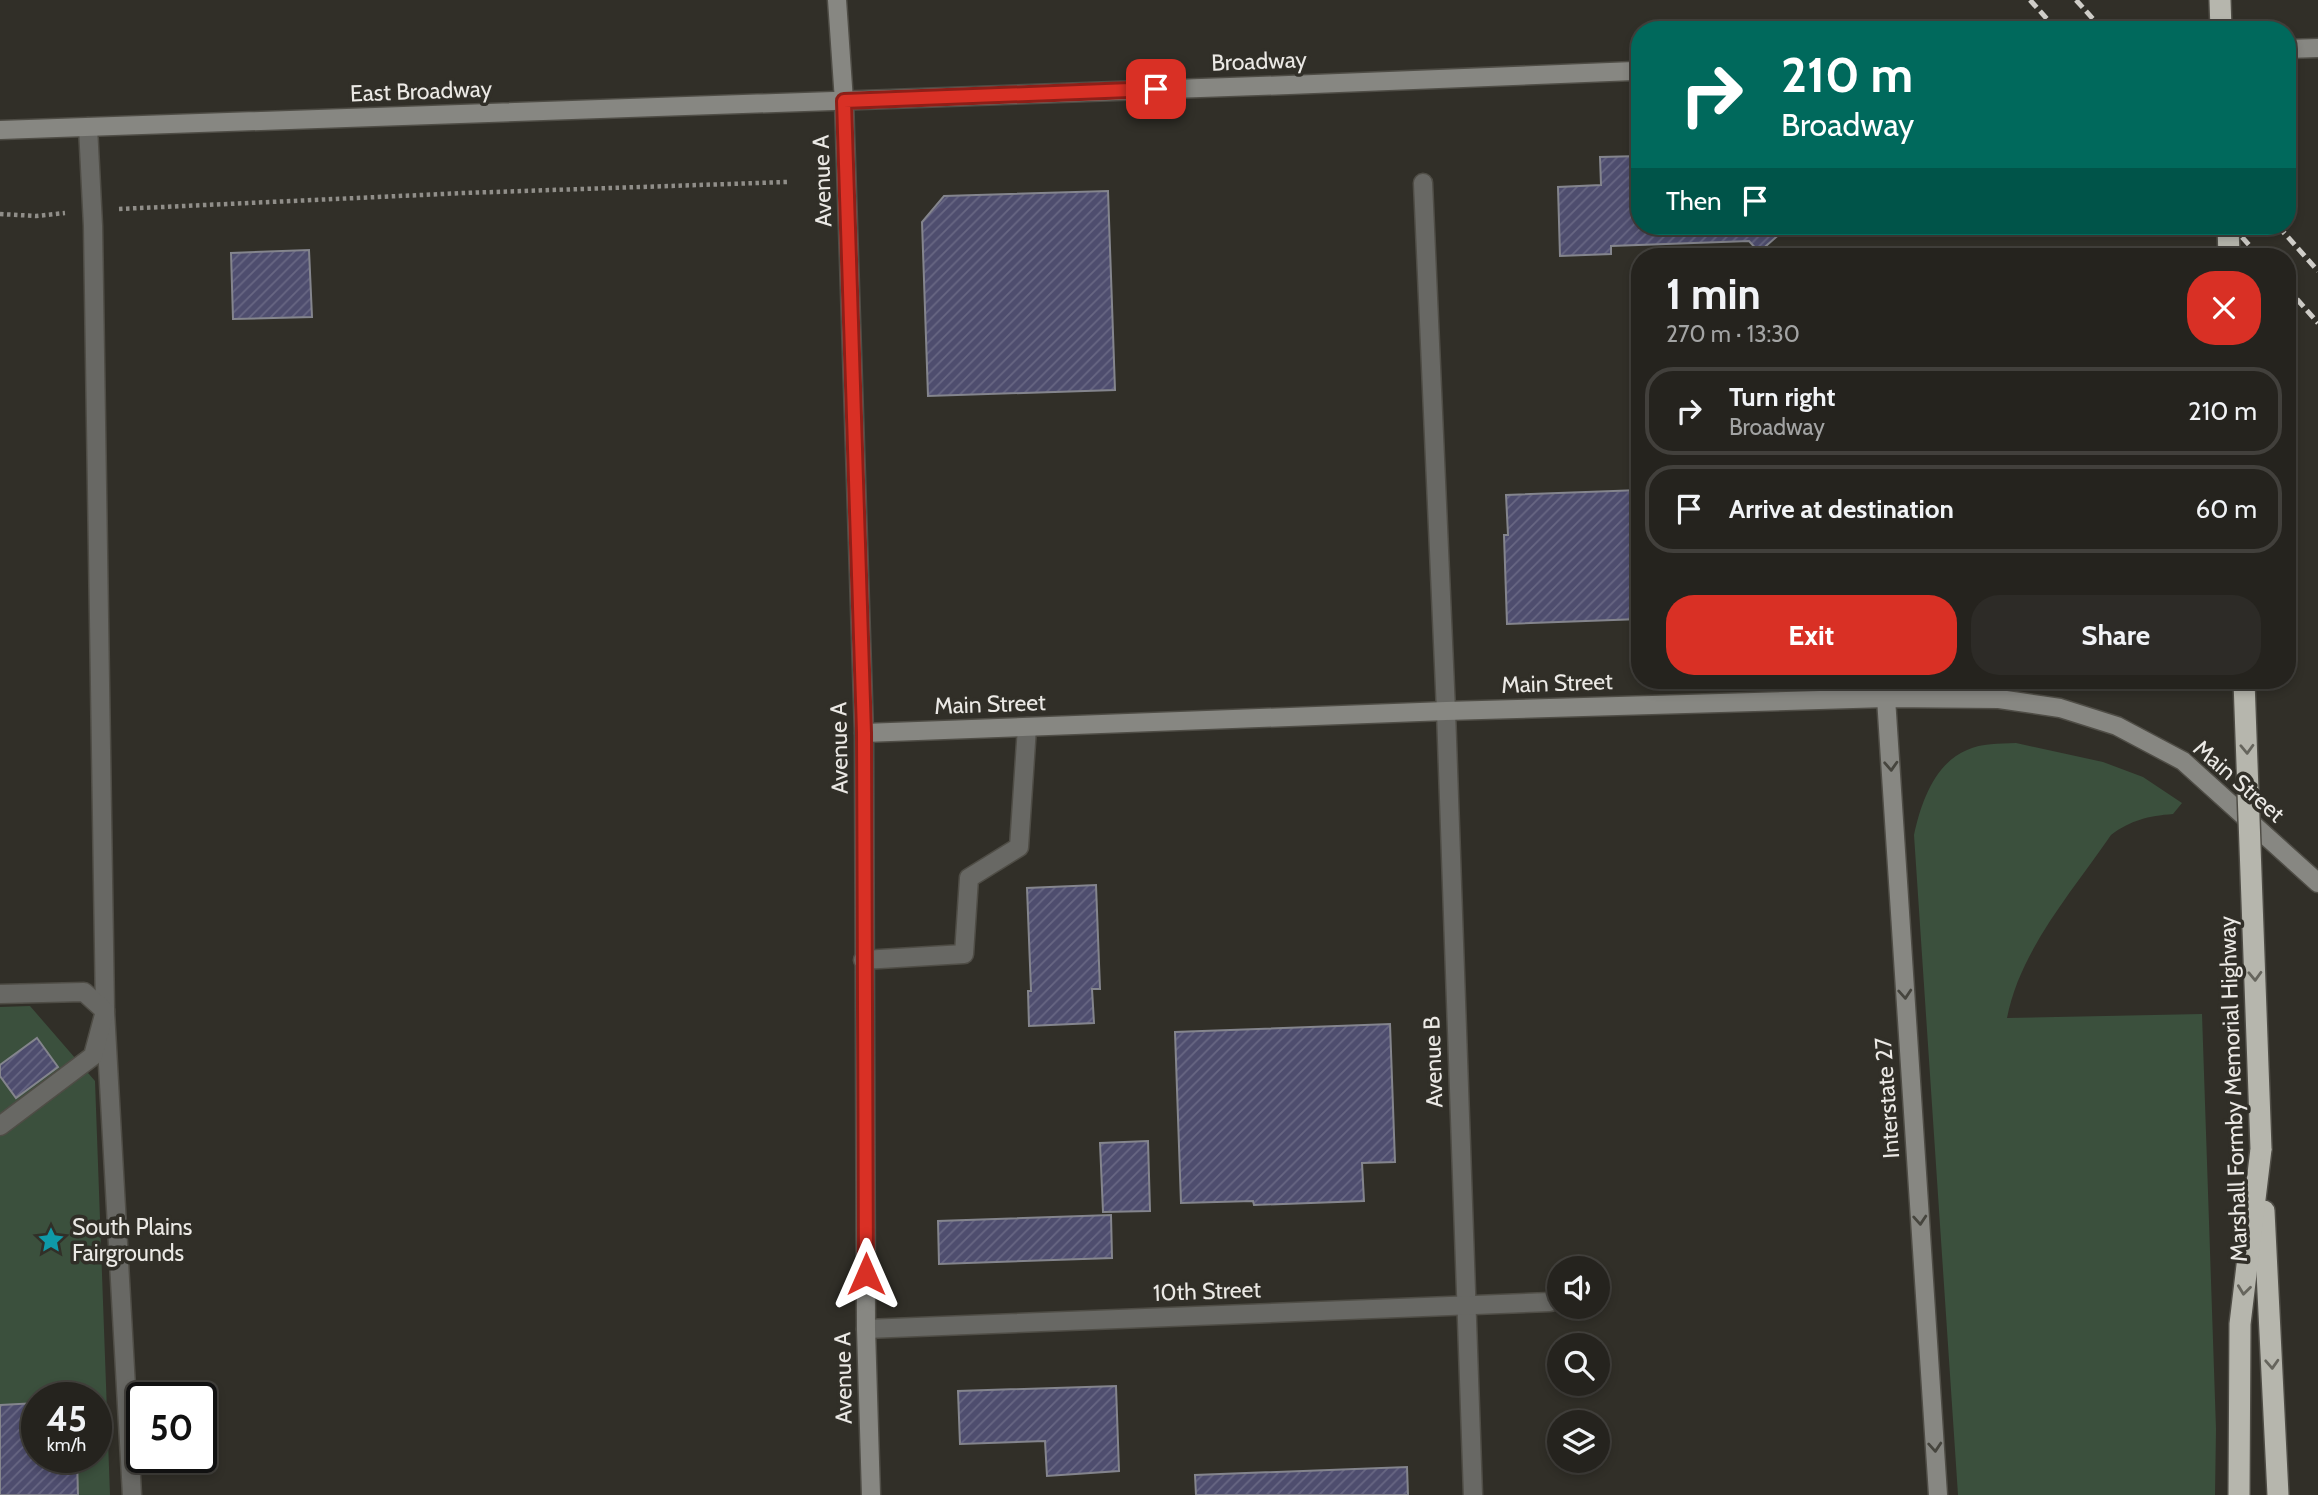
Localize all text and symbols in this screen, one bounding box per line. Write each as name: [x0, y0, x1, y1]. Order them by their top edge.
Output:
street label: Broadway: [1211, 45, 1308, 77]
text: 210 m: [1781, 45, 1913, 104]
icon: right: [1666, 49, 1757, 140]
pin: [1126, 59, 1186, 119]
icon: arrive: [1137, 70, 1175, 108]
street label: East Broadway: [350, 75, 493, 107]
text: Broadway: [1781, 105, 1914, 144]
street label: Avenue A: [806, 134, 838, 228]
icon: arrive: [1736, 182, 1774, 220]
text: Then: [1666, 185, 1722, 217]
text: 1 min: [1666, 268, 1761, 320]
button: close: [2187, 271, 2261, 345]
text: 270 m · 13:30: [1666, 320, 1800, 348]
text: Turn right: [1729, 381, 1835, 413]
icon: right: [1670, 392, 1708, 430]
text: 210 m: [2188, 395, 2257, 427]
text: Broadway: [1729, 413, 1825, 441]
icon: arrive: [1670, 490, 1708, 528]
text: Arrive at destination: [1729, 493, 1954, 525]
text: 60 m: [2195, 493, 2257, 525]
button: Exit: [1666, 595, 1957, 675]
button: Share: [1971, 595, 2261, 675]
street label: Main Street: [1501, 667, 1613, 699]
street label: Main Street: [934, 688, 1046, 720]
street label: Avenue A: [824, 702, 854, 794]
street label: Main Street: [2188, 734, 2290, 828]
one-way arrow: [2239, 744, 2254, 755]
one-way arrow: [1883, 761, 1898, 772]
street label: Marshall Formby Memorial Highway: [2213, 915, 2253, 1263]
one-way arrow: [2247, 971, 2262, 982]
one-way arrow: [1897, 988, 1912, 999]
street label: Avenue B: [1417, 1015, 1449, 1108]
street label: Interstate 27: [1869, 1036, 1905, 1160]
place label: South Plains Fairgrounds: [72, 1213, 192, 1267]
one-way arrow: [1912, 1215, 1927, 1226]
place icon: South Plains Fairgrounds: [36, 1225, 66, 1255]
position arrow: [829, 1237, 903, 1311]
map controls: [1547, 1256, 1610, 1473]
button: sound: [1547, 1256, 1610, 1319]
street label: 10th Street: [1153, 1275, 1262, 1307]
one-way arrow: [2237, 1284, 2252, 1296]
street label: Avenue A: [828, 1332, 858, 1424]
button: search: [1547, 1333, 1610, 1396]
one-way arrow: [2264, 1359, 2279, 1370]
speed limit sign: 50: [126, 1382, 217, 1473]
text: 45: [46, 1397, 87, 1440]
button: layers: [1547, 1410, 1610, 1473]
text: km/h: [47, 1434, 86, 1456]
one-way arrow: [1927, 1442, 1942, 1453]

